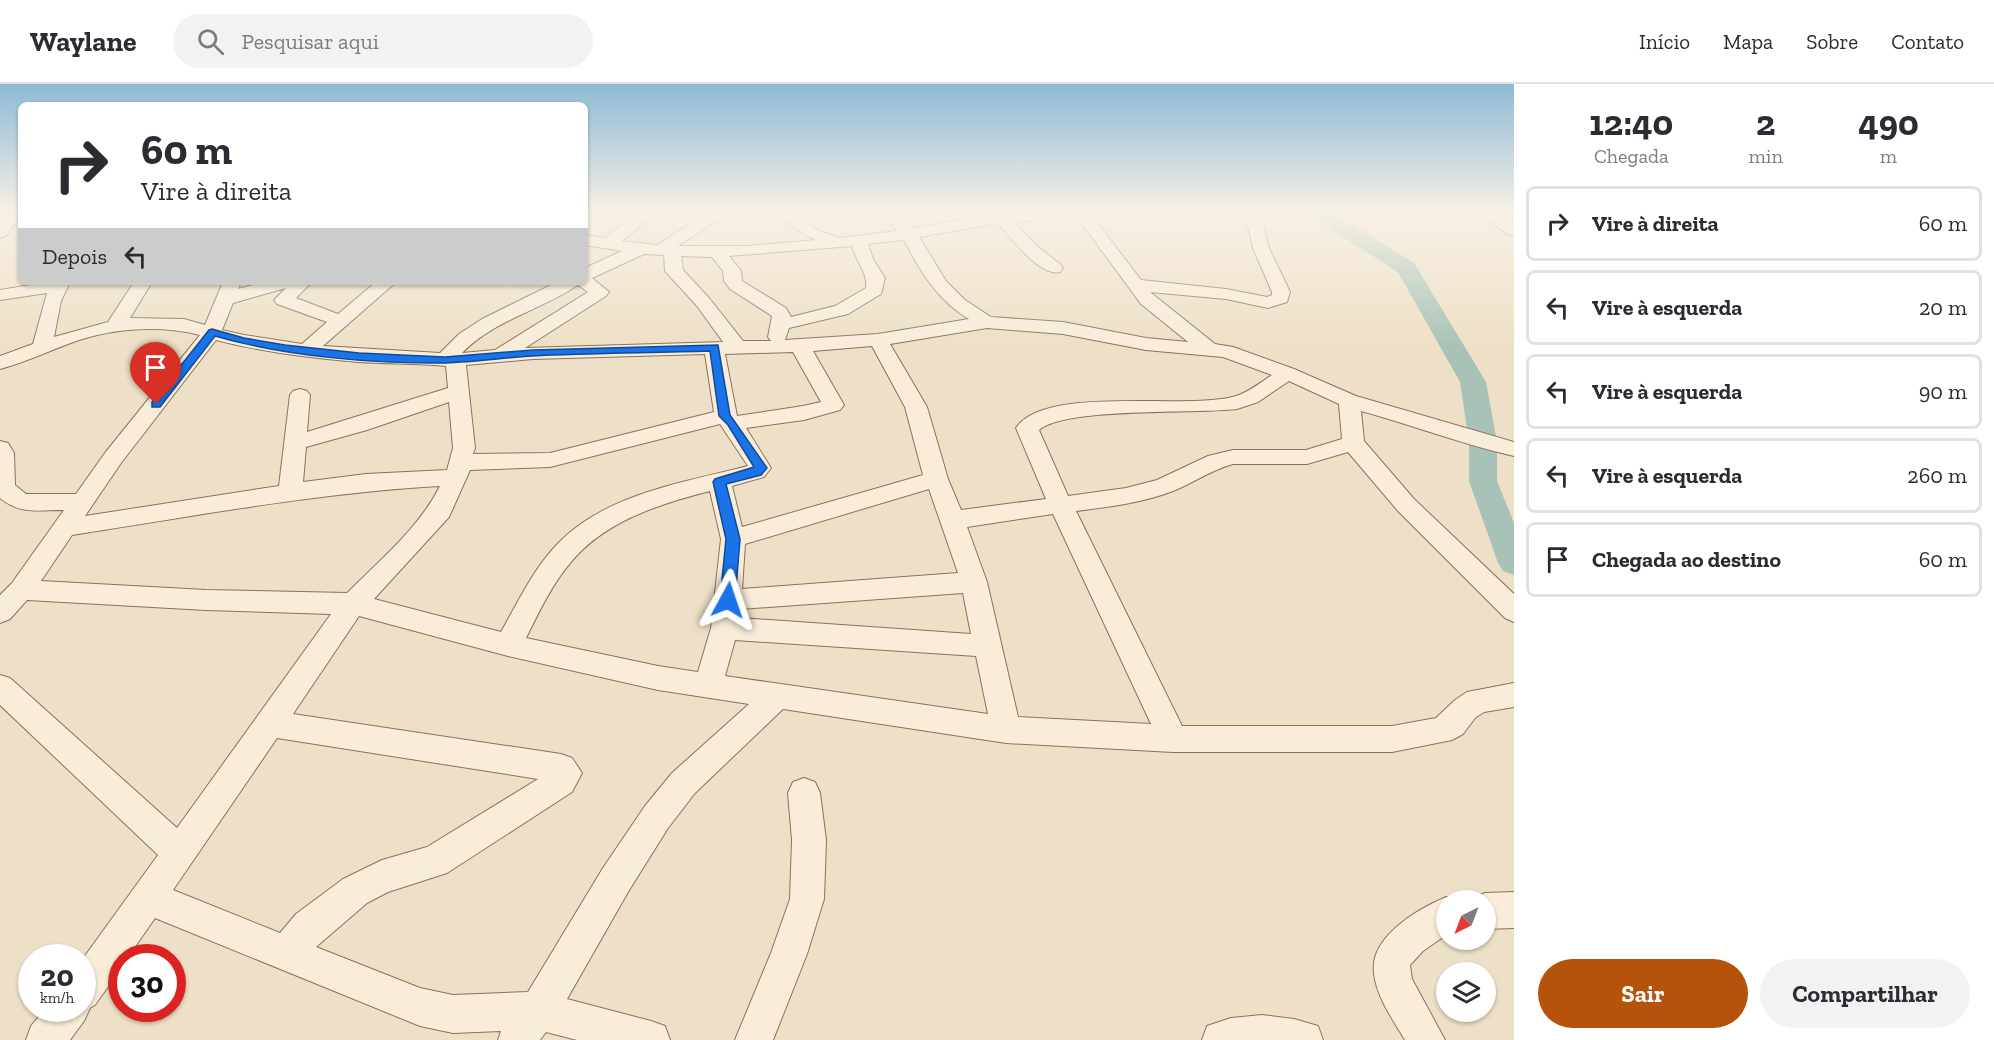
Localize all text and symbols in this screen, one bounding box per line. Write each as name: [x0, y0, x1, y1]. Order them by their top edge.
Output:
search box: [173, 14, 593, 68]
text: Waylane: [30, 25, 137, 58]
icon: search: [194, 25, 227, 58]
text: Pesquisar aqui: [242, 28, 379, 55]
text: Início: [1639, 29, 1690, 54]
text: Mapa: [1723, 29, 1773, 54]
text: Sobre: [1806, 29, 1858, 54]
text: Contato: [1891, 29, 1964, 54]
text: 12:40: [1589, 101, 1673, 144]
text: 2: [1756, 101, 1775, 144]
text: 490: [1858, 101, 1919, 144]
text: 60 m: [141, 124, 232, 175]
icon: right: [42, 126, 120, 204]
text: Chegada: [1594, 144, 1669, 168]
text: min: [1749, 144, 1783, 168]
text: m: [1880, 144, 1897, 168]
text: Vire à direita: [141, 175, 292, 207]
icon: right: [1541, 207, 1574, 240]
text: Vire à direita: [1592, 210, 1719, 237]
text: 60 m: [1919, 210, 1967, 237]
icon: left: [119, 240, 152, 273]
text: Depois: [42, 243, 107, 270]
icon: left: [1541, 291, 1574, 324]
text: Vire à esquerda: [1592, 294, 1742, 321]
text: 20 m: [1919, 294, 1967, 321]
pin: [130, 342, 181, 404]
icon: arrive: [139, 351, 172, 384]
icon: left: [1541, 375, 1574, 408]
text: Vire à esquerda: [1592, 378, 1742, 405]
text: 90 m: [1919, 378, 1967, 405]
icon: left: [1541, 459, 1574, 492]
text: Vire à esquerda: [1592, 462, 1742, 489]
text: 260 m: [1907, 462, 1967, 489]
icon: arrive: [1541, 543, 1574, 576]
text: Chegada ao destino: [1592, 546, 1781, 573]
text: 60 m: [1919, 546, 1967, 573]
position arrow: [696, 568, 760, 632]
north arrow: [1436, 890, 1496, 950]
map controls: [1436, 890, 1496, 1022]
speed limit sign: 30: [108, 944, 186, 1022]
text: 20: [40, 958, 74, 994]
button: Sair: [1538, 959, 1748, 1028]
button: Compartilhar: [1760, 959, 1970, 1028]
button: layers: [1436, 962, 1496, 1022]
text: km/h: [40, 989, 74, 1007]

